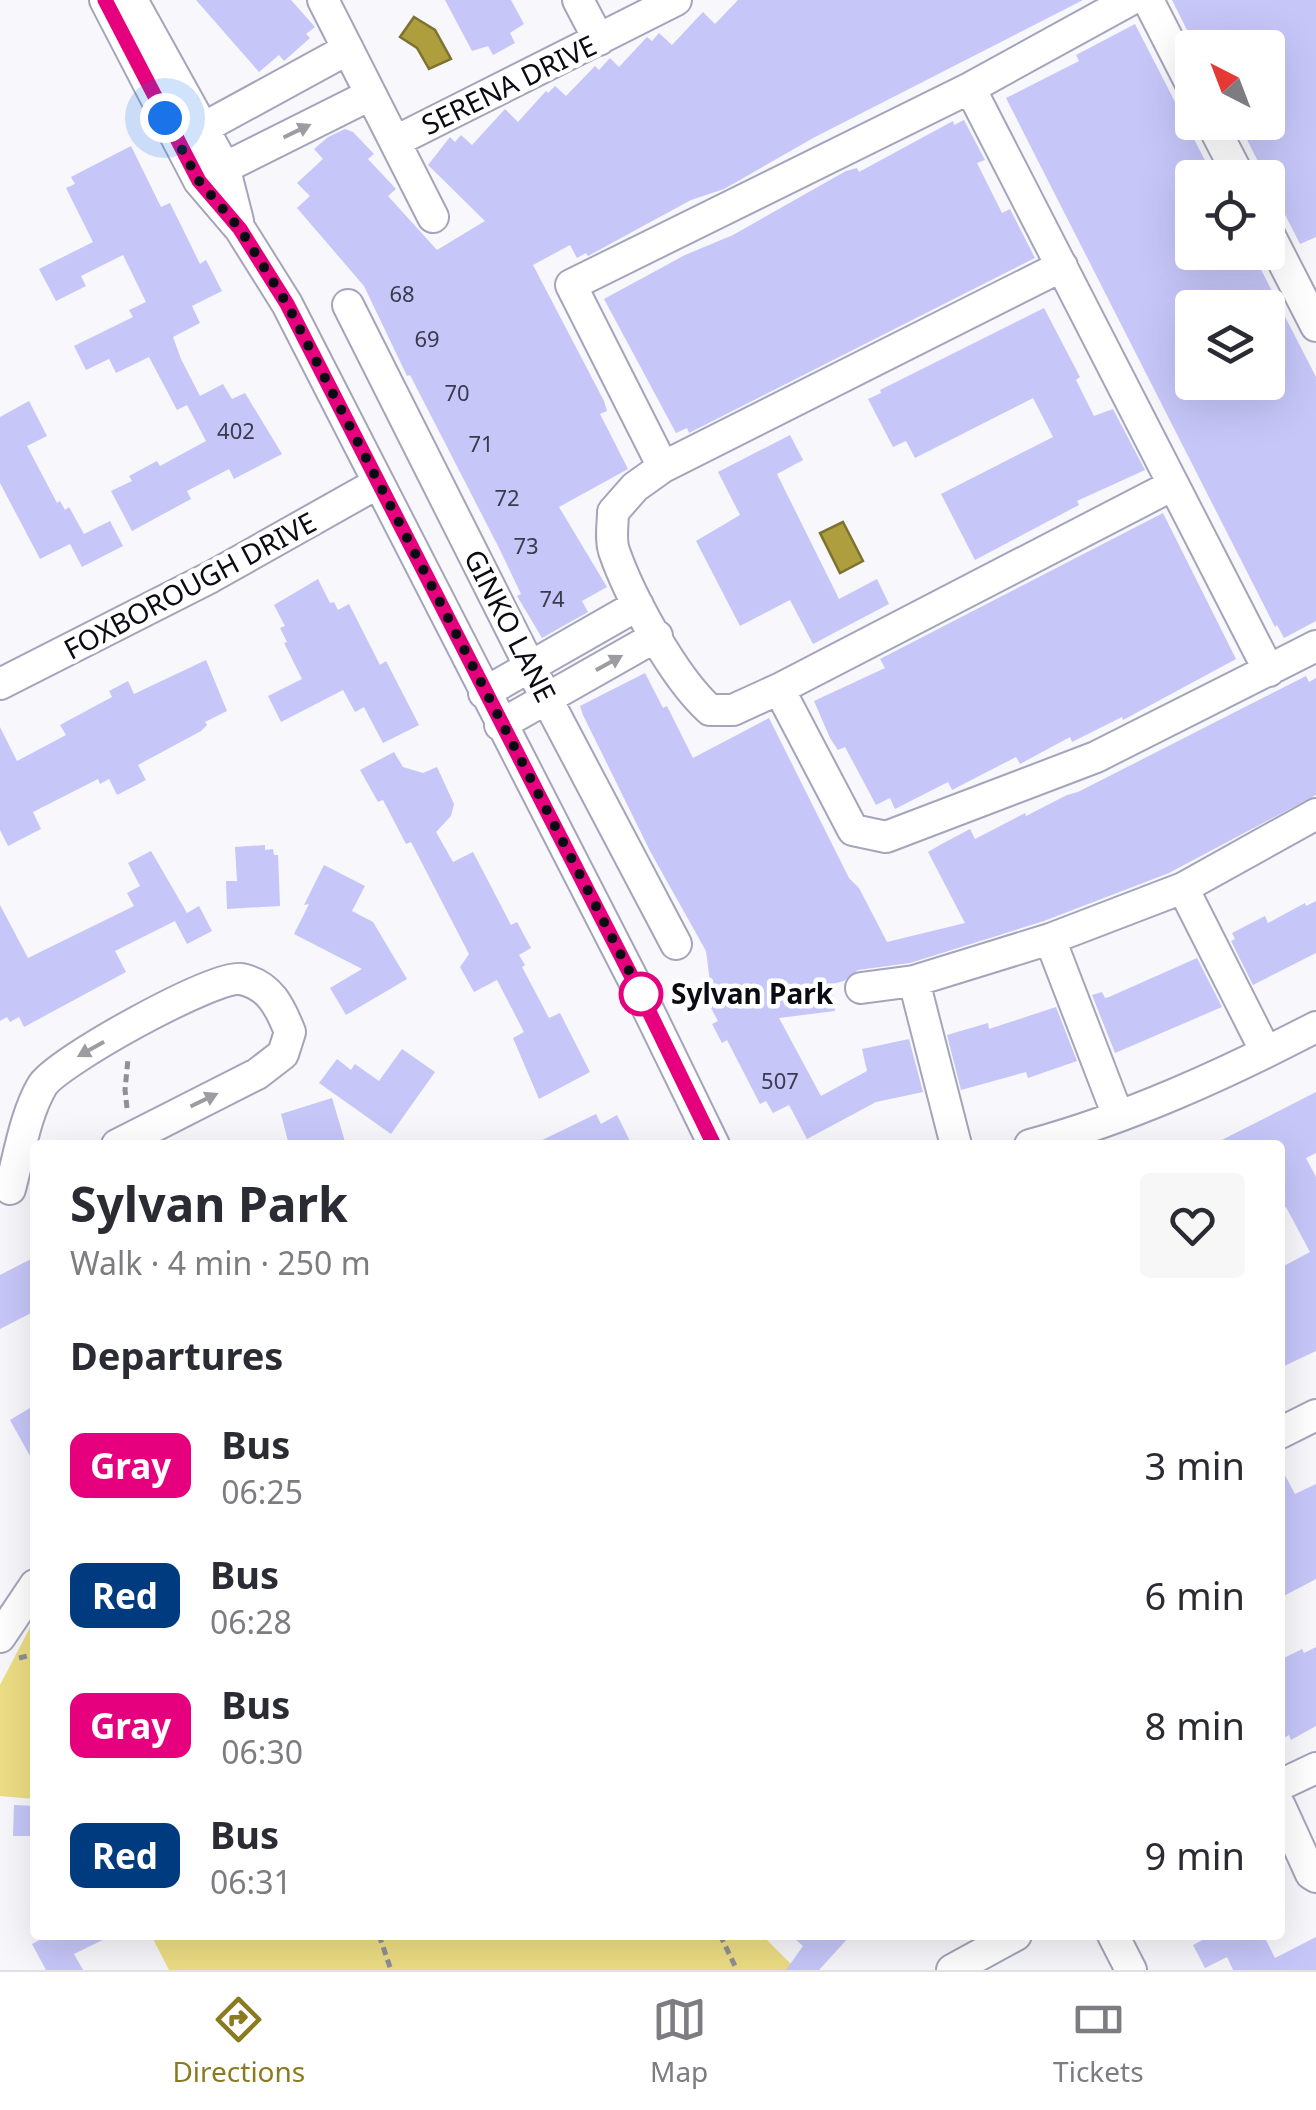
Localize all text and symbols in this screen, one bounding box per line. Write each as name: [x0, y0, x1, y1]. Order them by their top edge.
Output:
street label: SERENA DRIVE: [415, 25, 602, 143]
north arrow: [1175, 30, 1285, 140]
map controls: [1175, 30, 1285, 400]
your location: [140, 93, 190, 143]
one-way arrow: [283, 122, 312, 139]
button: locate: [1175, 160, 1285, 270]
house number: 68: [389, 278, 415, 308]
button: layers: [1175, 290, 1285, 400]
house number: 69: [414, 323, 440, 353]
house number: 70: [444, 377, 470, 407]
house number: 402: [217, 415, 255, 445]
house number: 71: [468, 428, 494, 458]
house number: 72: [494, 482, 520, 512]
street label: FOXBOROUGH DRIVE: [57, 503, 322, 668]
house number: 73: [513, 530, 539, 560]
street label: GINKO LANE: [456, 543, 566, 708]
house number: 74: [539, 583, 565, 613]
one-way arrow: [595, 655, 623, 673]
marker: Sylvan Park: [620, 973, 662, 1015]
place label: Sylvan Park: [671, 974, 834, 1012]
one-way arrow: [76, 1041, 105, 1058]
house number: 507: [761, 1065, 799, 1095]
one-way arrow: [190, 1092, 219, 1109]
text: Sylvan Park: [70, 1171, 348, 1236]
button: heart: [1140, 1173, 1245, 1278]
text: Walk · 4 min · 250 m: [70, 1241, 371, 1284]
text: Departures: [70, 1329, 283, 1381]
text: Bus: [221, 1418, 290, 1470]
text: 3 min: [1145, 1439, 1245, 1491]
text: Gray: [90, 1442, 171, 1489]
text: 06:25: [221, 1470, 303, 1513]
text: Bus: [210, 1548, 279, 1600]
text: 6 min: [1145, 1569, 1245, 1621]
text: Red: [92, 1572, 158, 1619]
text: 06:28: [210, 1600, 292, 1643]
text: Bus: [221, 1678, 290, 1730]
text: 8 min: [1145, 1699, 1245, 1751]
text: Gray: [90, 1702, 171, 1749]
text: 06:30: [221, 1730, 303, 1773]
text: Bus: [210, 1808, 279, 1860]
text: 9 min: [1145, 1829, 1245, 1881]
text: Red: [92, 1832, 158, 1879]
text: 06:31: [210, 1860, 292, 1903]
tab: Directions: [172, 1992, 305, 2090]
tab: Map: [650, 1992, 708, 2090]
tab: Tickets: [1053, 1992, 1144, 2090]

